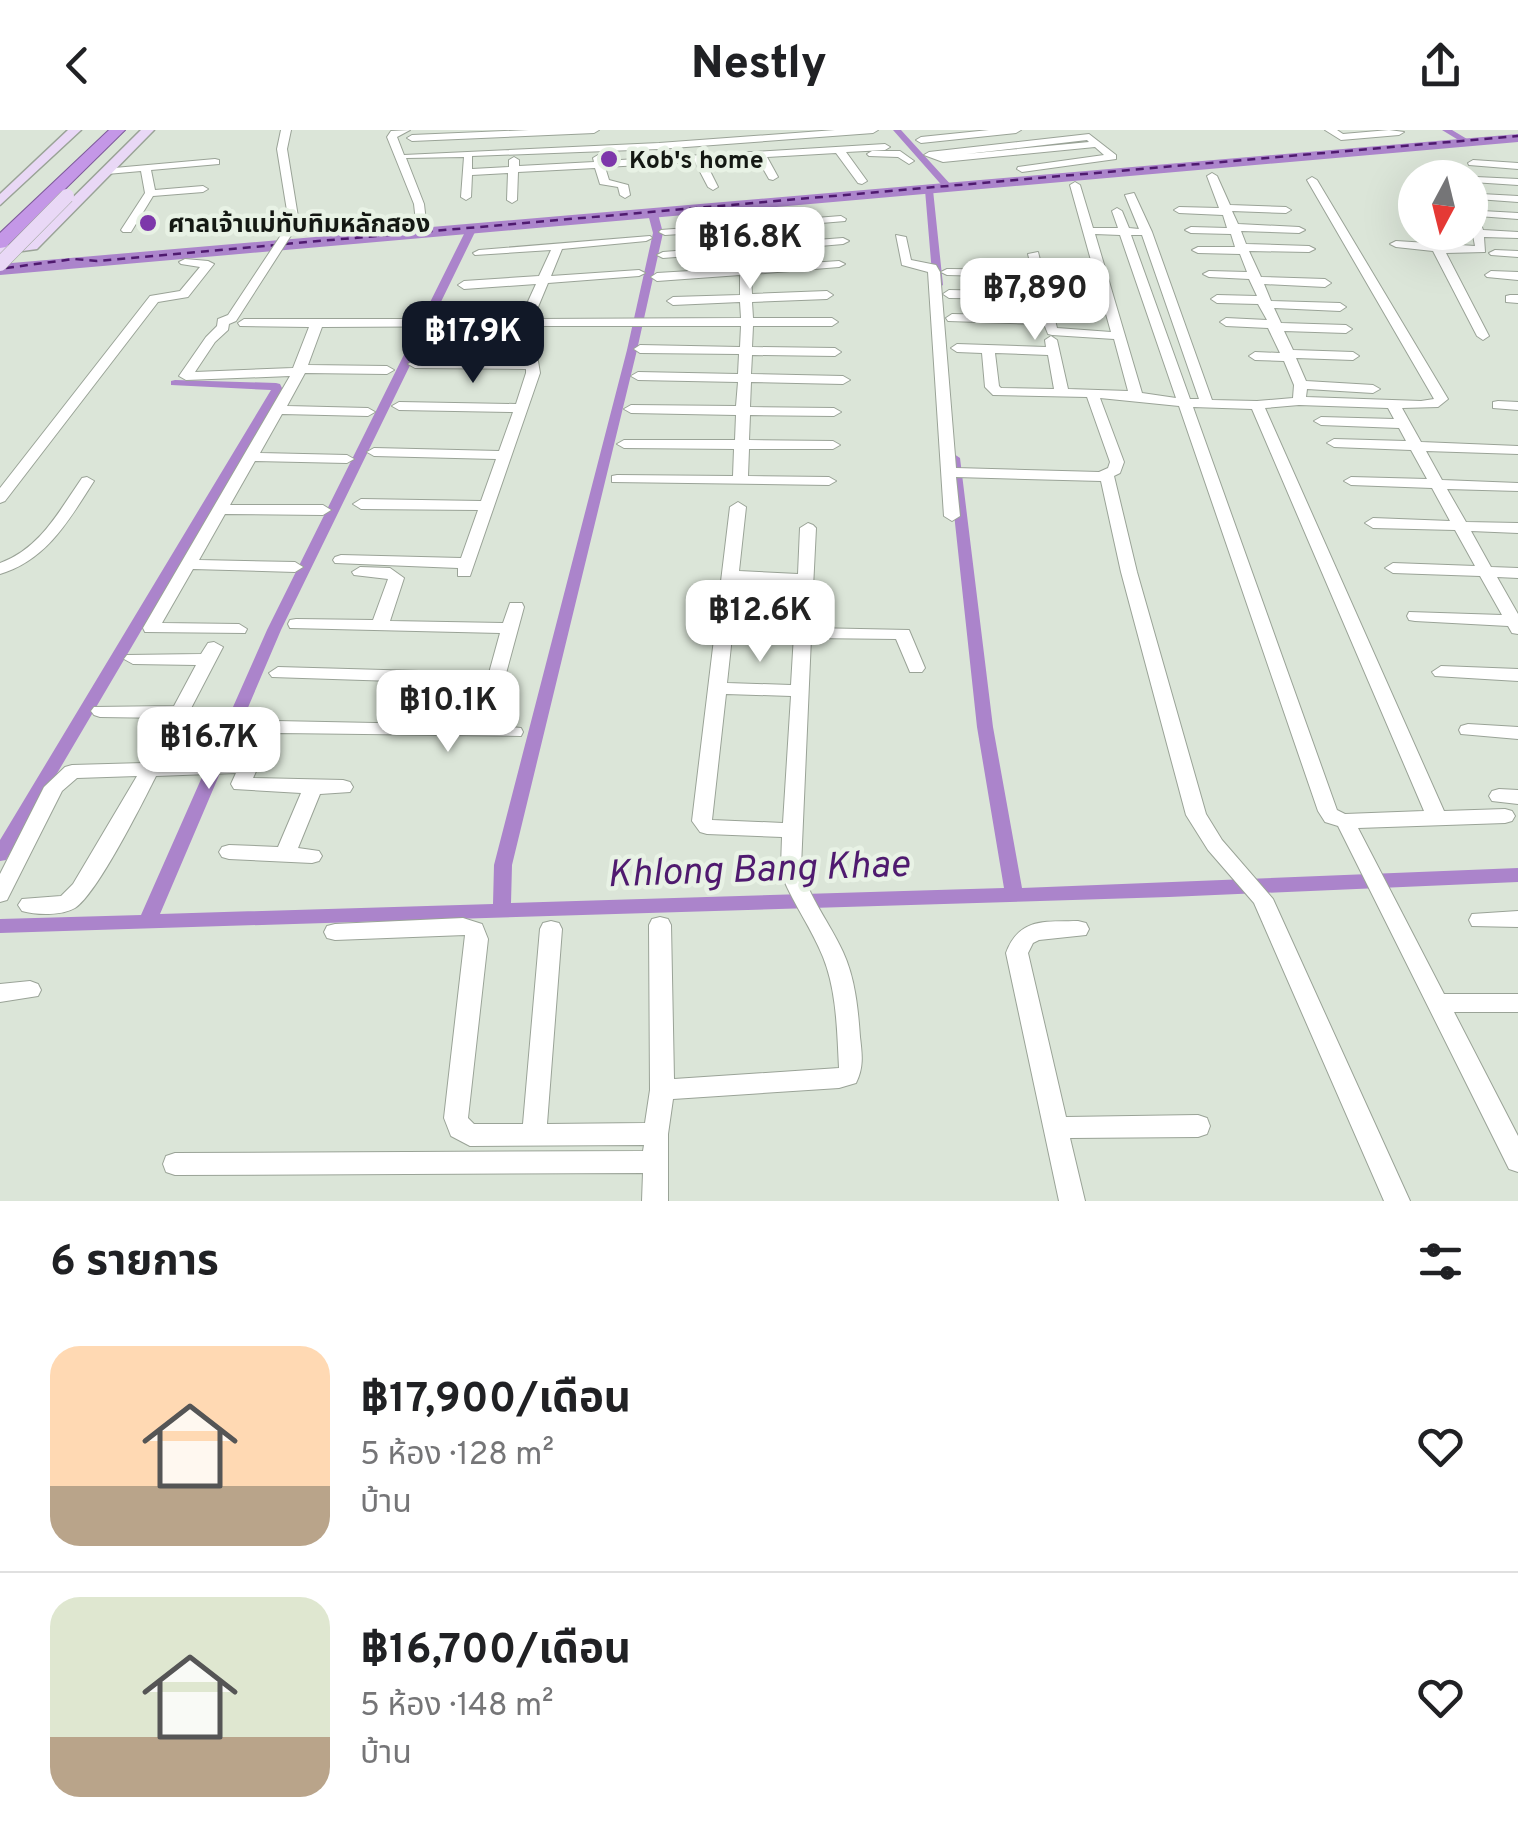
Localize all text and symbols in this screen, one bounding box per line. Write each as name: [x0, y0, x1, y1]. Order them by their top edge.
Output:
text: Nestly: [691, 37, 827, 94]
icon: back: [50, 38, 105, 93]
icon: share: [1413, 38, 1468, 93]
place label: Kob's home: [629, 146, 764, 178]
marker: Kob's home: [598, 148, 620, 170]
north arrow: [1398, 160, 1488, 250]
map controls: [1398, 160, 1488, 250]
pin: ฿16.8K: [669, 207, 831, 292]
place label: ศาลเจ้าแม่ทับทิมหลักสอง: [168, 210, 430, 242]
marker: ศาลเจ้าแม่ทับทิมหลักสอง: [137, 212, 159, 234]
text: ฿16.8K: [698, 219, 802, 259]
pin: ฿7,890: [954, 258, 1116, 343]
text: ฿7,890: [982, 270, 1088, 310]
pin: ฿17.9K: [392, 301, 554, 386]
text: ฿17.9K: [424, 313, 522, 353]
pin: ฿12.6K: [679, 580, 841, 665]
text: ฿12.6K: [708, 592, 812, 632]
pin: ฿10.1K: [367, 670, 529, 755]
text: ฿10.1K: [398, 682, 498, 722]
pin: ฿16.7K: [128, 707, 290, 792]
text: ฿16.7K: [159, 719, 259, 759]
water label: Khlong Bang Khae: [606, 842, 910, 901]
icon: filters: [1413, 1234, 1468, 1289]
text: 6 รายการ: [50, 1237, 219, 1290]
text: ฿17,900/เดือน: [360, 1374, 631, 1427]
icon: home: [130, 1386, 250, 1506]
icon: heart: [1413, 1419, 1468, 1474]
text: 5 ห้อง · 128 m²: [360, 1436, 554, 1476]
text: บ้าน: [360, 1484, 412, 1524]
text: ฿16,700/เดือน: [360, 1625, 631, 1678]
icon: home: [130, 1637, 250, 1757]
icon: heart: [1413, 1670, 1468, 1725]
text: 5 ห้อง · 148 m²: [360, 1687, 554, 1727]
text: บ้าน: [360, 1735, 412, 1775]

